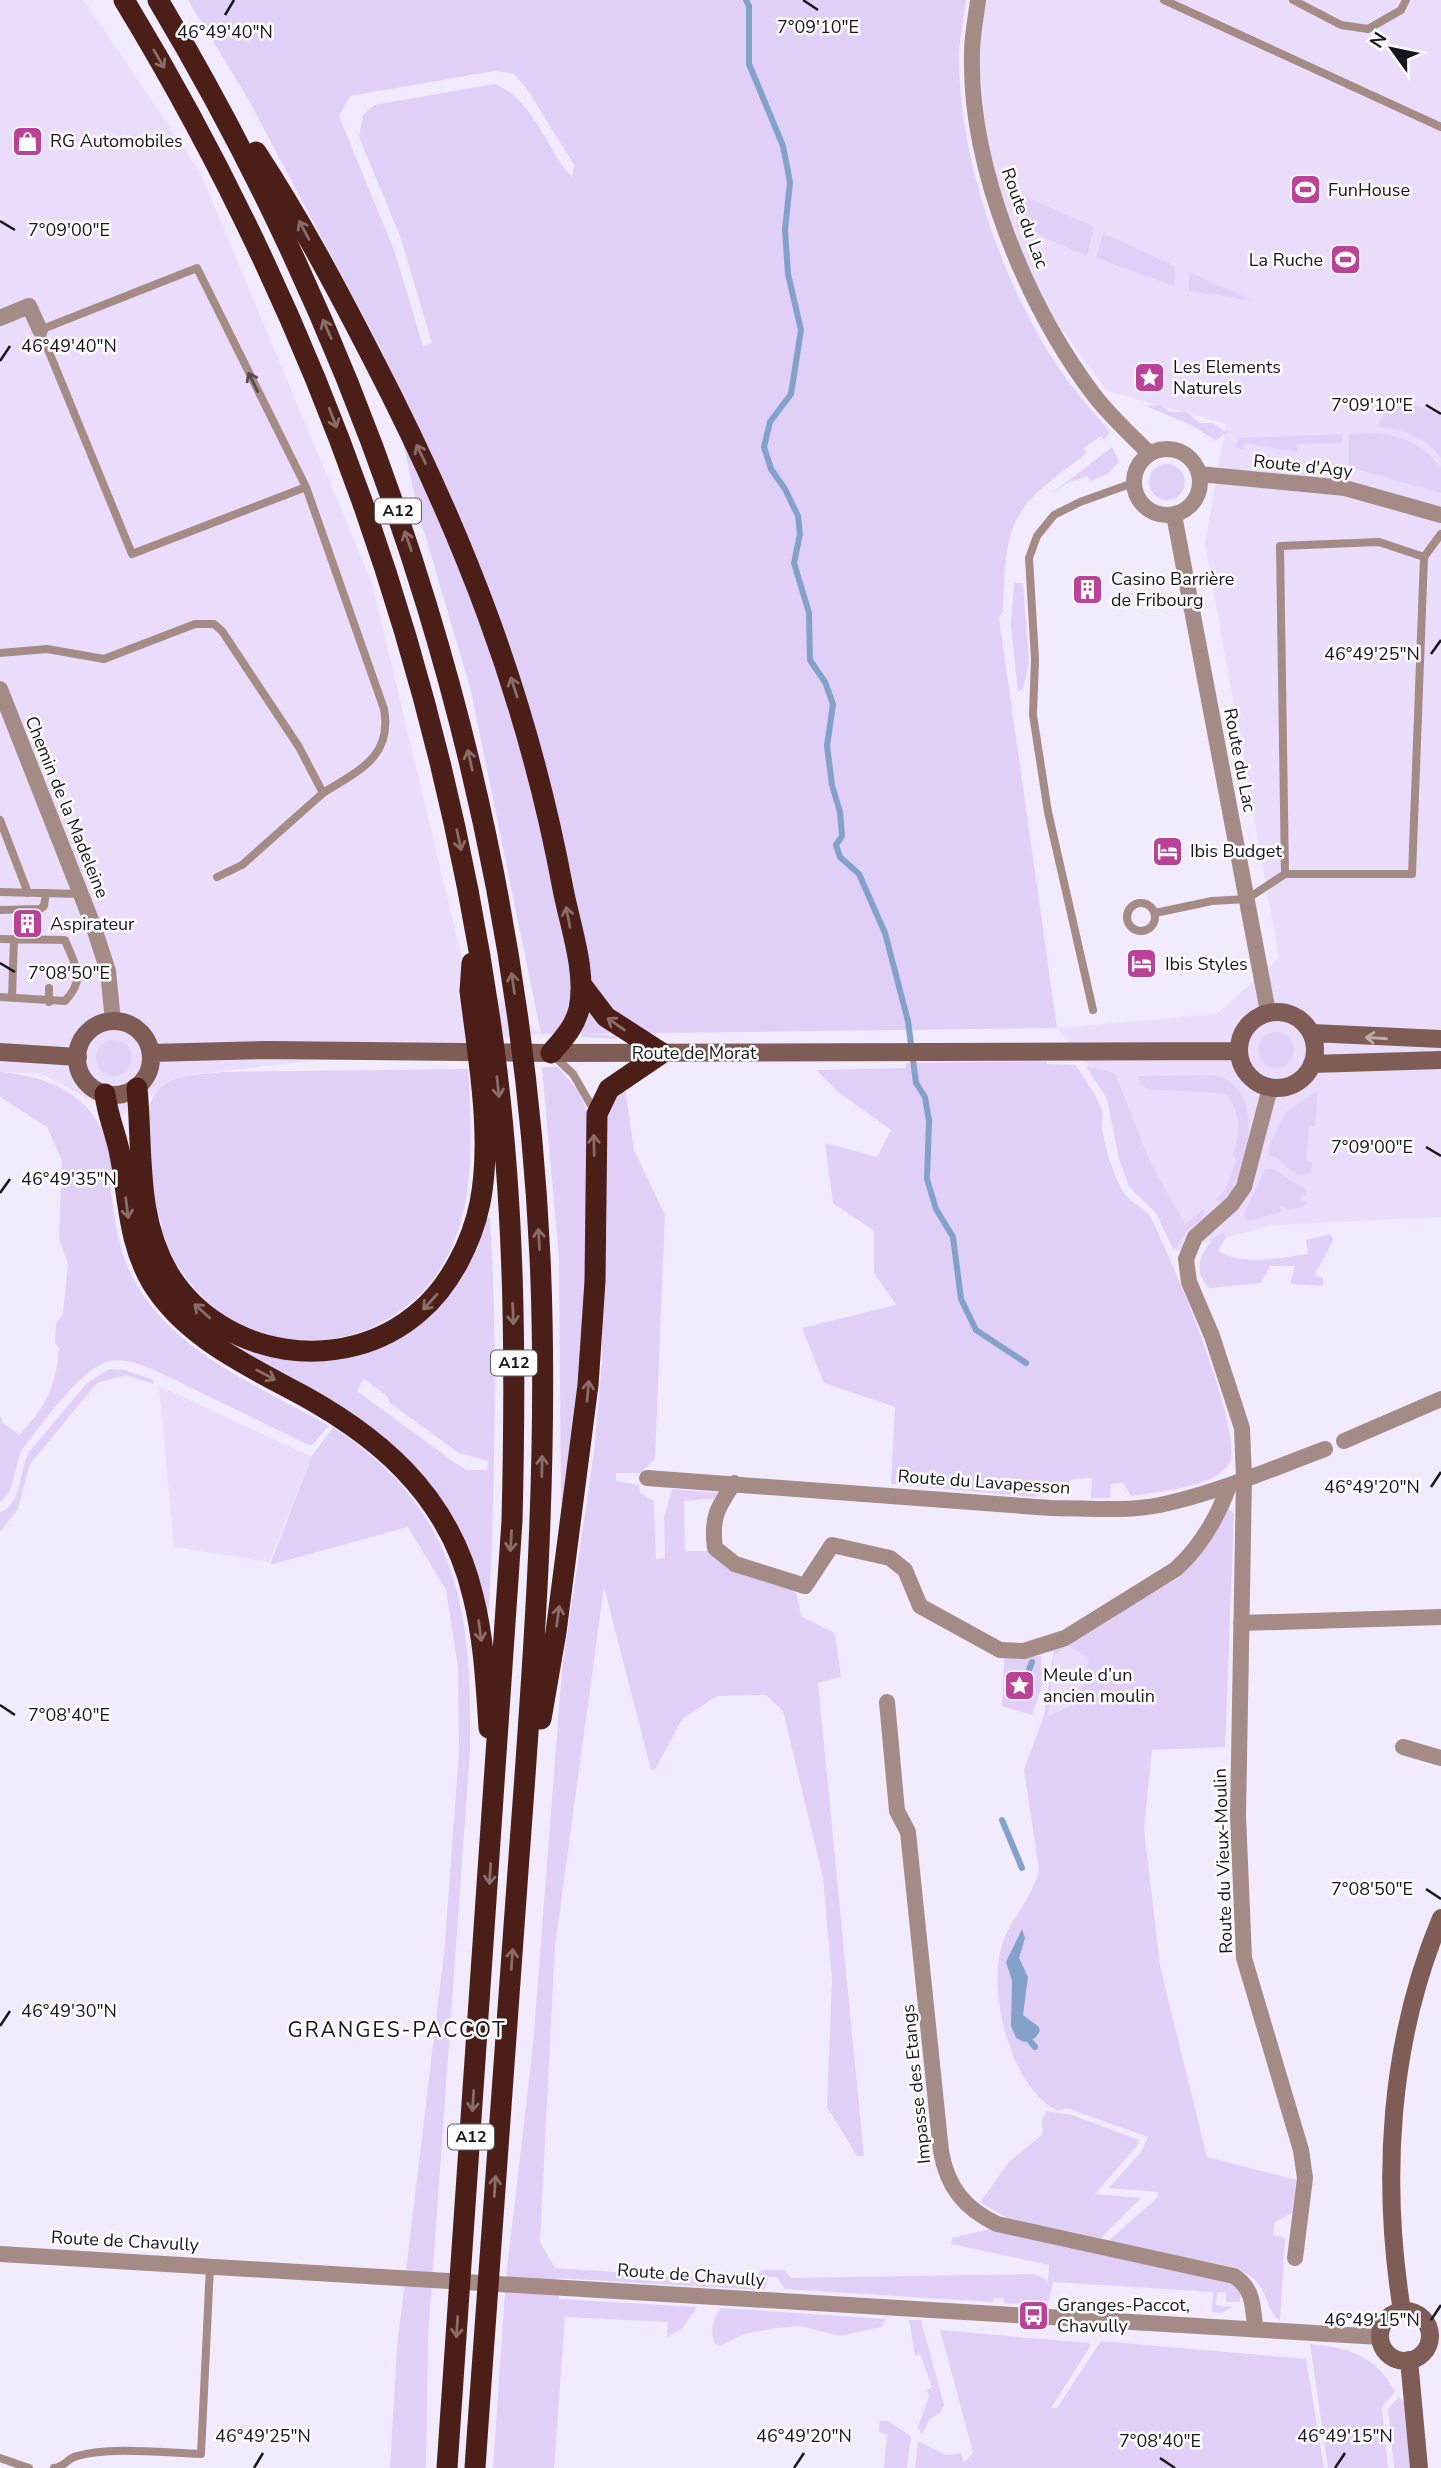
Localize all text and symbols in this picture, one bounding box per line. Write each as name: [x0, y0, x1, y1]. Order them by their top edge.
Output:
north arrow: [1357, 14, 1427, 84]
text: 7°09'10"E: [777, 15, 859, 39]
text: 46°49'40"N: [177, 20, 273, 44]
text: N: [1364, 27, 1393, 53]
one-way arrow: [152, 48, 166, 68]
shop icon: RG Automobiles: [10, 124, 44, 158]
place label: RG Automobiles: [50, 129, 183, 153]
street label: Route du Lac: [996, 164, 1054, 272]
sports icon: FunHouse: [1288, 173, 1322, 207]
place label: FunHouse: [1328, 178, 1410, 202]
text: 7°09'00"E: [28, 218, 110, 242]
one-way arrow: [297, 220, 311, 241]
sports icon: La Ruche: [1329, 243, 1363, 277]
place label: La Ruche: [1249, 248, 1323, 272]
one-way arrow: [319, 318, 332, 340]
text: 46°49'40"N: [21, 334, 117, 358]
place label: Les Elements Naturels: [1173, 355, 1281, 400]
place icon: Les Elements Naturels: [1133, 360, 1167, 394]
one-way arrow: [246, 372, 260, 393]
text: 7°09'10"E: [1331, 393, 1413, 417]
one-way arrow: [327, 406, 340, 428]
one-way arrow: [414, 443, 427, 465]
street label: Route d'Agy: [1252, 449, 1355, 483]
road number: A12: [375, 498, 421, 524]
one-way arrow: [401, 531, 413, 553]
place label: Casino Barrière de Fribourg: [1111, 567, 1234, 612]
building icon: Casino Barrière de Fribourg: [1071, 572, 1105, 606]
text: 46°49'25"N: [1324, 642, 1420, 666]
one-way arrow: [507, 677, 519, 699]
street label: Route du Lac: [1218, 706, 1262, 814]
street label: Chemin de la Madeleine: [19, 712, 115, 902]
one-way arrow: [463, 749, 476, 772]
one-way arrow: [452, 828, 466, 851]
hotel icon: Ibis Budget: [1150, 834, 1184, 868]
place label: Ibis Budget: [1190, 839, 1282, 863]
one-way arrow: [561, 906, 575, 929]
building icon: Aspirateur: [10, 907, 44, 941]
place label: Aspirateur: [50, 912, 135, 936]
hotel icon: Ibis Styles: [1125, 947, 1159, 981]
place label: Ibis Styles: [1165, 952, 1248, 976]
text: 7°08'50"E: [28, 961, 110, 985]
one-way arrow: [506, 972, 519, 995]
one-way arrow: [607, 1017, 626, 1031]
one-way arrow: [1365, 1031, 1388, 1044]
street label: Route de Morat: [632, 1041, 757, 1065]
one-way arrow: [492, 1075, 505, 1098]
one-way arrow: [588, 1133, 601, 1156]
text: 7°09'00"E: [1331, 1135, 1413, 1159]
text: 46°49'35"N: [21, 1167, 117, 1191]
one-way arrow: [120, 1196, 133, 1219]
one-way arrow: [532, 1228, 545, 1251]
one-way arrow: [422, 1292, 438, 1310]
one-way arrow: [507, 1302, 520, 1325]
one-way arrow: [193, 1303, 211, 1319]
road number: A12: [491, 1350, 537, 1376]
one-way arrow: [255, 1369, 275, 1383]
one-way arrow: [582, 1380, 595, 1402]
one-way arrow: [535, 1455, 548, 1478]
street label: Route du Lavapesson: [897, 1464, 1071, 1500]
text: 46°49'20"N: [1324, 1475, 1420, 1499]
one-way arrow: [504, 1530, 517, 1553]
one-way arrow: [552, 1605, 565, 1628]
one-way arrow: [474, 1619, 487, 1642]
place label: Meule d’un ancien moulin: [1043, 1663, 1155, 1708]
place icon: Meule d’un ancien moulin: [1003, 1668, 1037, 1702]
text: 7°08'40"E: [28, 1703, 110, 1727]
street label: Route du Vieux-Moulin: [1208, 1768, 1238, 1954]
one-way arrow: [483, 1862, 496, 1884]
text: 7°08'50"E: [1331, 1877, 1413, 1901]
one-way arrow: [506, 1948, 519, 1970]
text: 46°49'30"N: [21, 1999, 117, 2023]
street label: Impasse des Etangs: [896, 2003, 936, 2165]
district label: GRANGES-PACCOT: [287, 2016, 507, 2044]
one-way arrow: [467, 2089, 480, 2112]
road number: A12: [448, 2124, 494, 2150]
one-way arrow: [489, 2175, 502, 2197]
street label: Route de Chavully: [51, 2225, 200, 2257]
street label: Route de Chavully: [616, 2258, 766, 2292]
place label: Granges-Paccot, Chavully: [1057, 2293, 1190, 2338]
bus stop icon: Granges-Paccot, Chavully: [1017, 2298, 1051, 2332]
text: 46°49'15"N: [1324, 2308, 1420, 2332]
one-way arrow: [450, 2316, 463, 2339]
text: 46°49'25"N: [215, 2424, 311, 2448]
text: 46°49'20"N: [756, 2424, 852, 2448]
text: 46°49'15"N: [1297, 2424, 1393, 2448]
text: 7°08'40"E: [1119, 2429, 1201, 2453]

